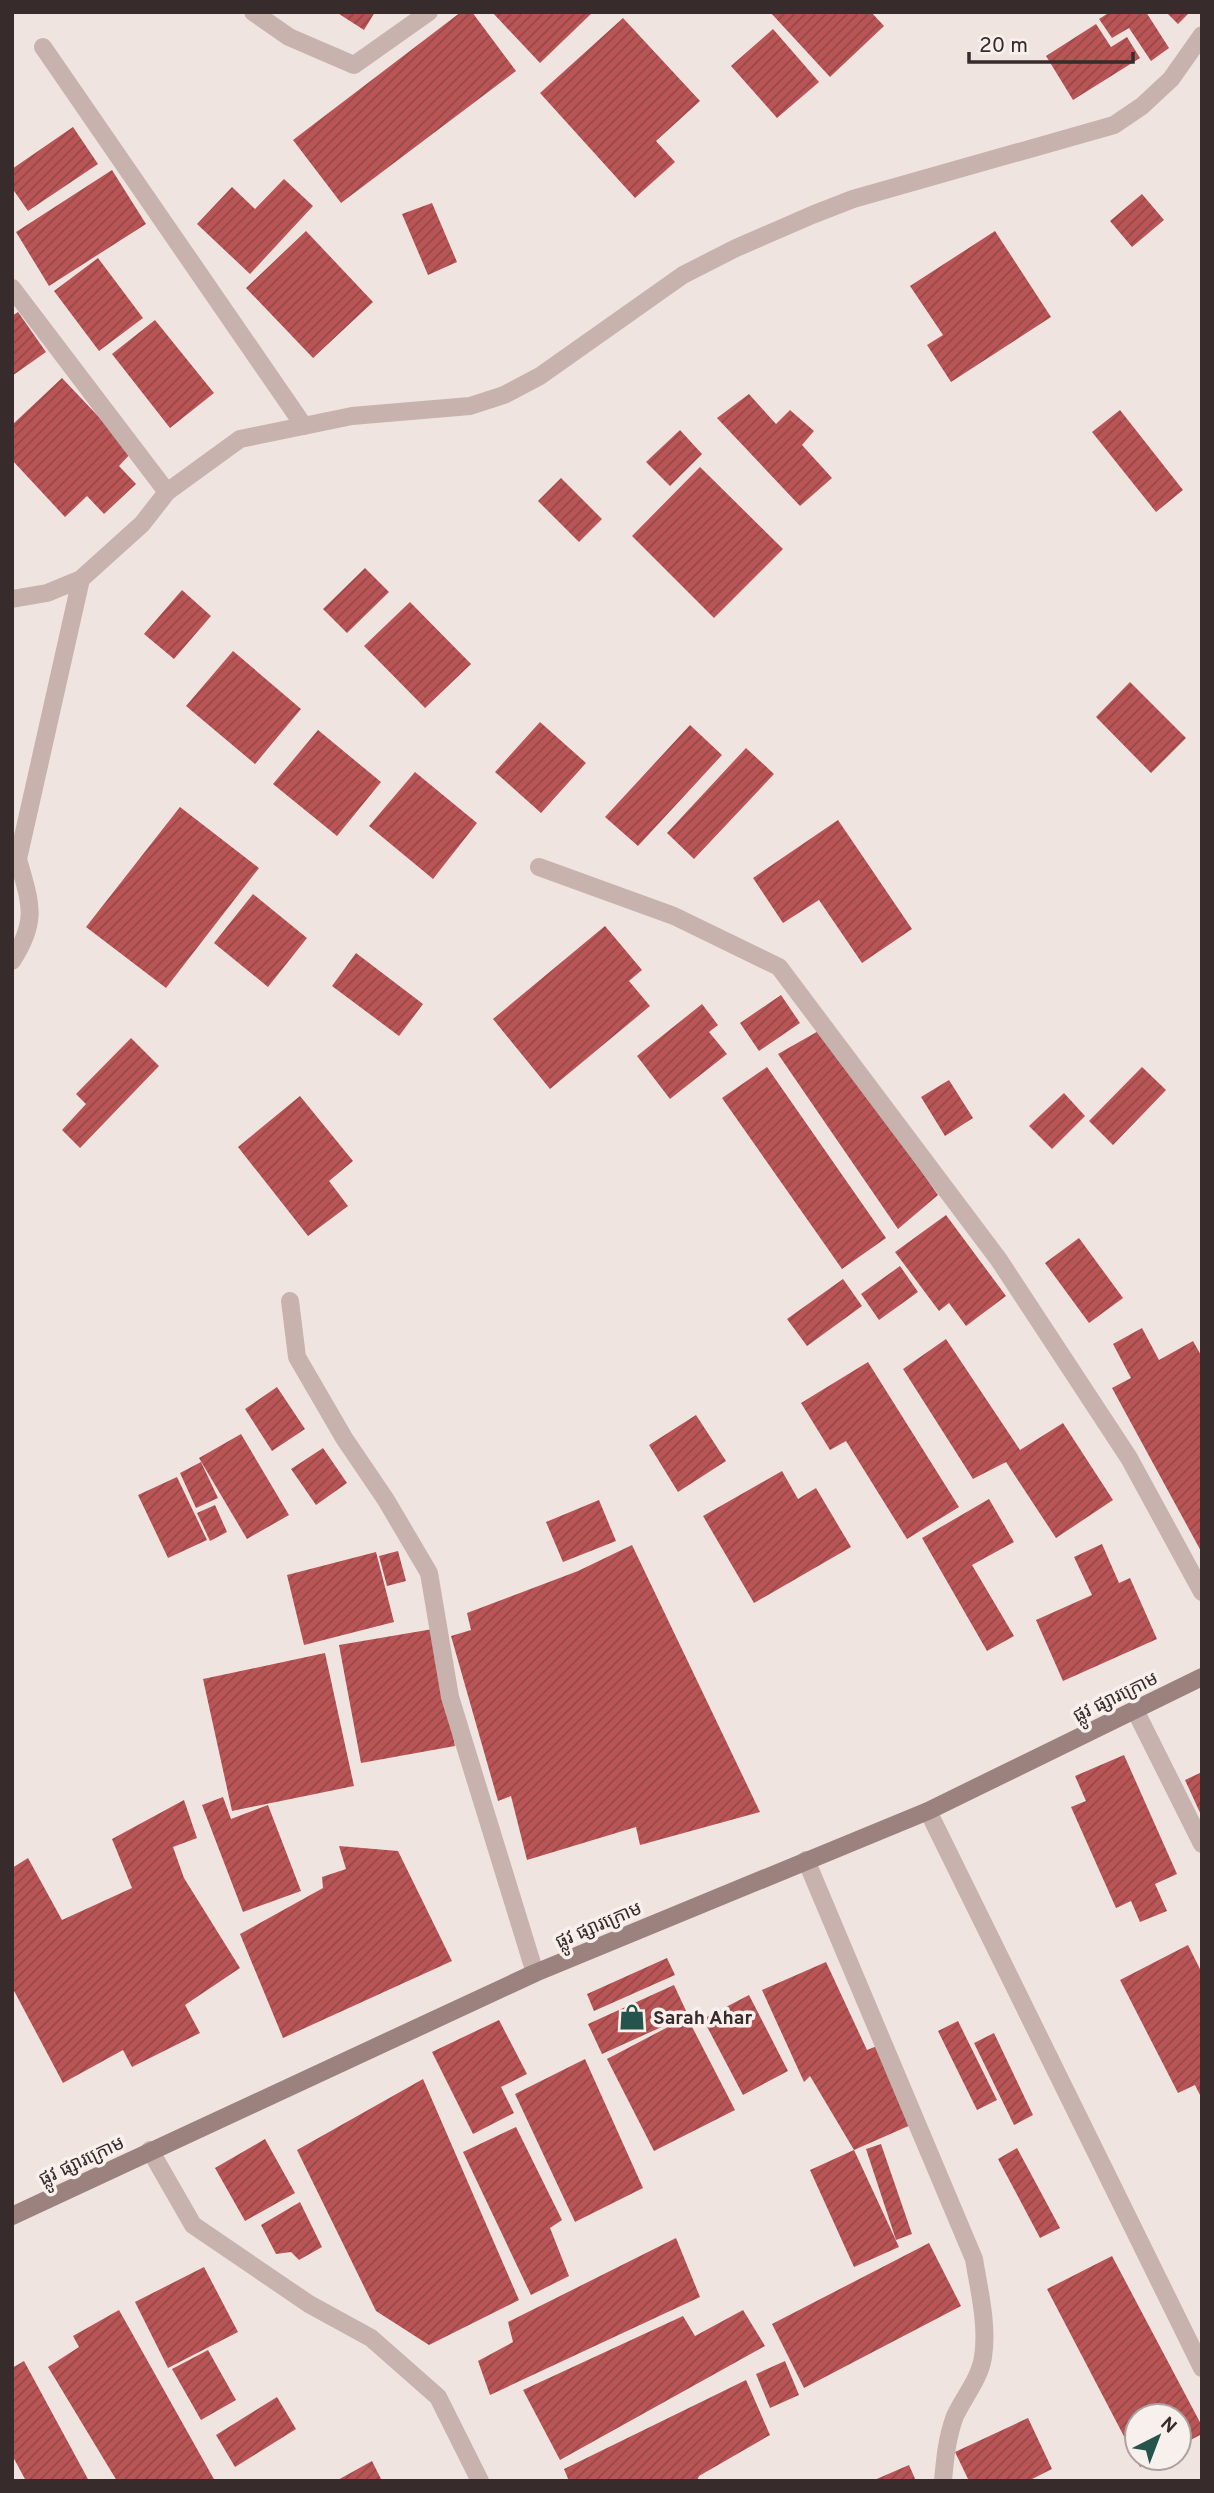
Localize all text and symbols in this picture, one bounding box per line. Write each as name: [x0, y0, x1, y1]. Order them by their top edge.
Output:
scale bar: [969, 21, 1134, 65]
text: 20 m: [979, 33, 1028, 60]
street label: ផ្លូវ ផ្សារក្រោម: [1069, 1667, 1164, 1732]
street label: ផ្លូវ ផ្សារក្រោម: [552, 1897, 647, 1958]
shop icon: Sarah Ahar: [617, 2002, 647, 2032]
place label: Sarah Ahar: [653, 2007, 752, 2031]
street label: ផ្លូវ ផ្សារក្រោម: [35, 2132, 130, 2195]
north arrow: [1123, 2402, 1193, 2472]
text: N: [1155, 2412, 1181, 2439]

